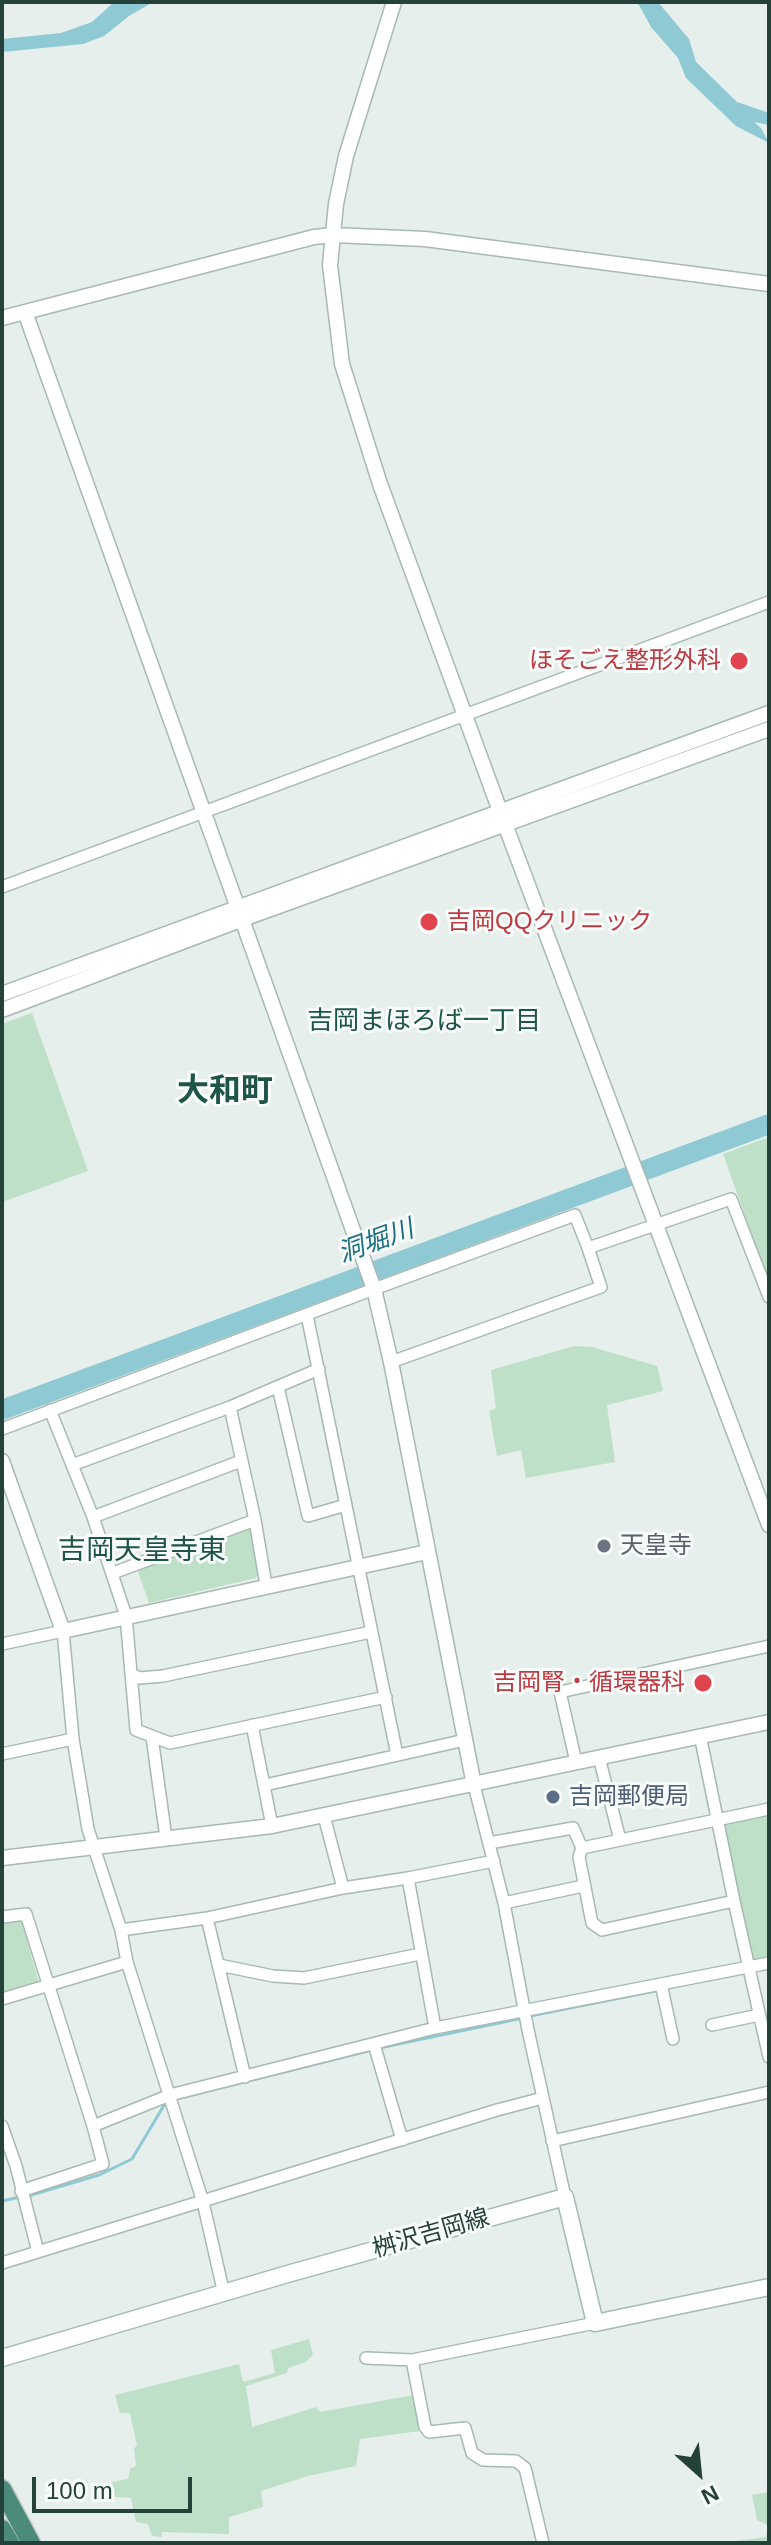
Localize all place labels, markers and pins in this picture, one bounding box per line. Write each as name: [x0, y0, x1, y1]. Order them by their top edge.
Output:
place label: ほそごえ整形外科: [529, 647, 721, 675]
marker: ほそごえ整形外科: [728, 650, 750, 672]
place label: 吉岡QQクリニック: [447, 908, 652, 936]
marker: 吉岡QQクリニック: [418, 911, 440, 933]
place label: 天皇寺: [620, 1532, 692, 1560]
marker: 天皇寺: [595, 1537, 613, 1555]
place label: 吉岡腎・循環器科: [493, 1669, 685, 1697]
marker: 吉岡腎・循環器科: [692, 1672, 714, 1694]
place label: 吉岡郵便局: [569, 1783, 689, 1811]
marker: 吉岡郵便局: [544, 1788, 562, 1806]

